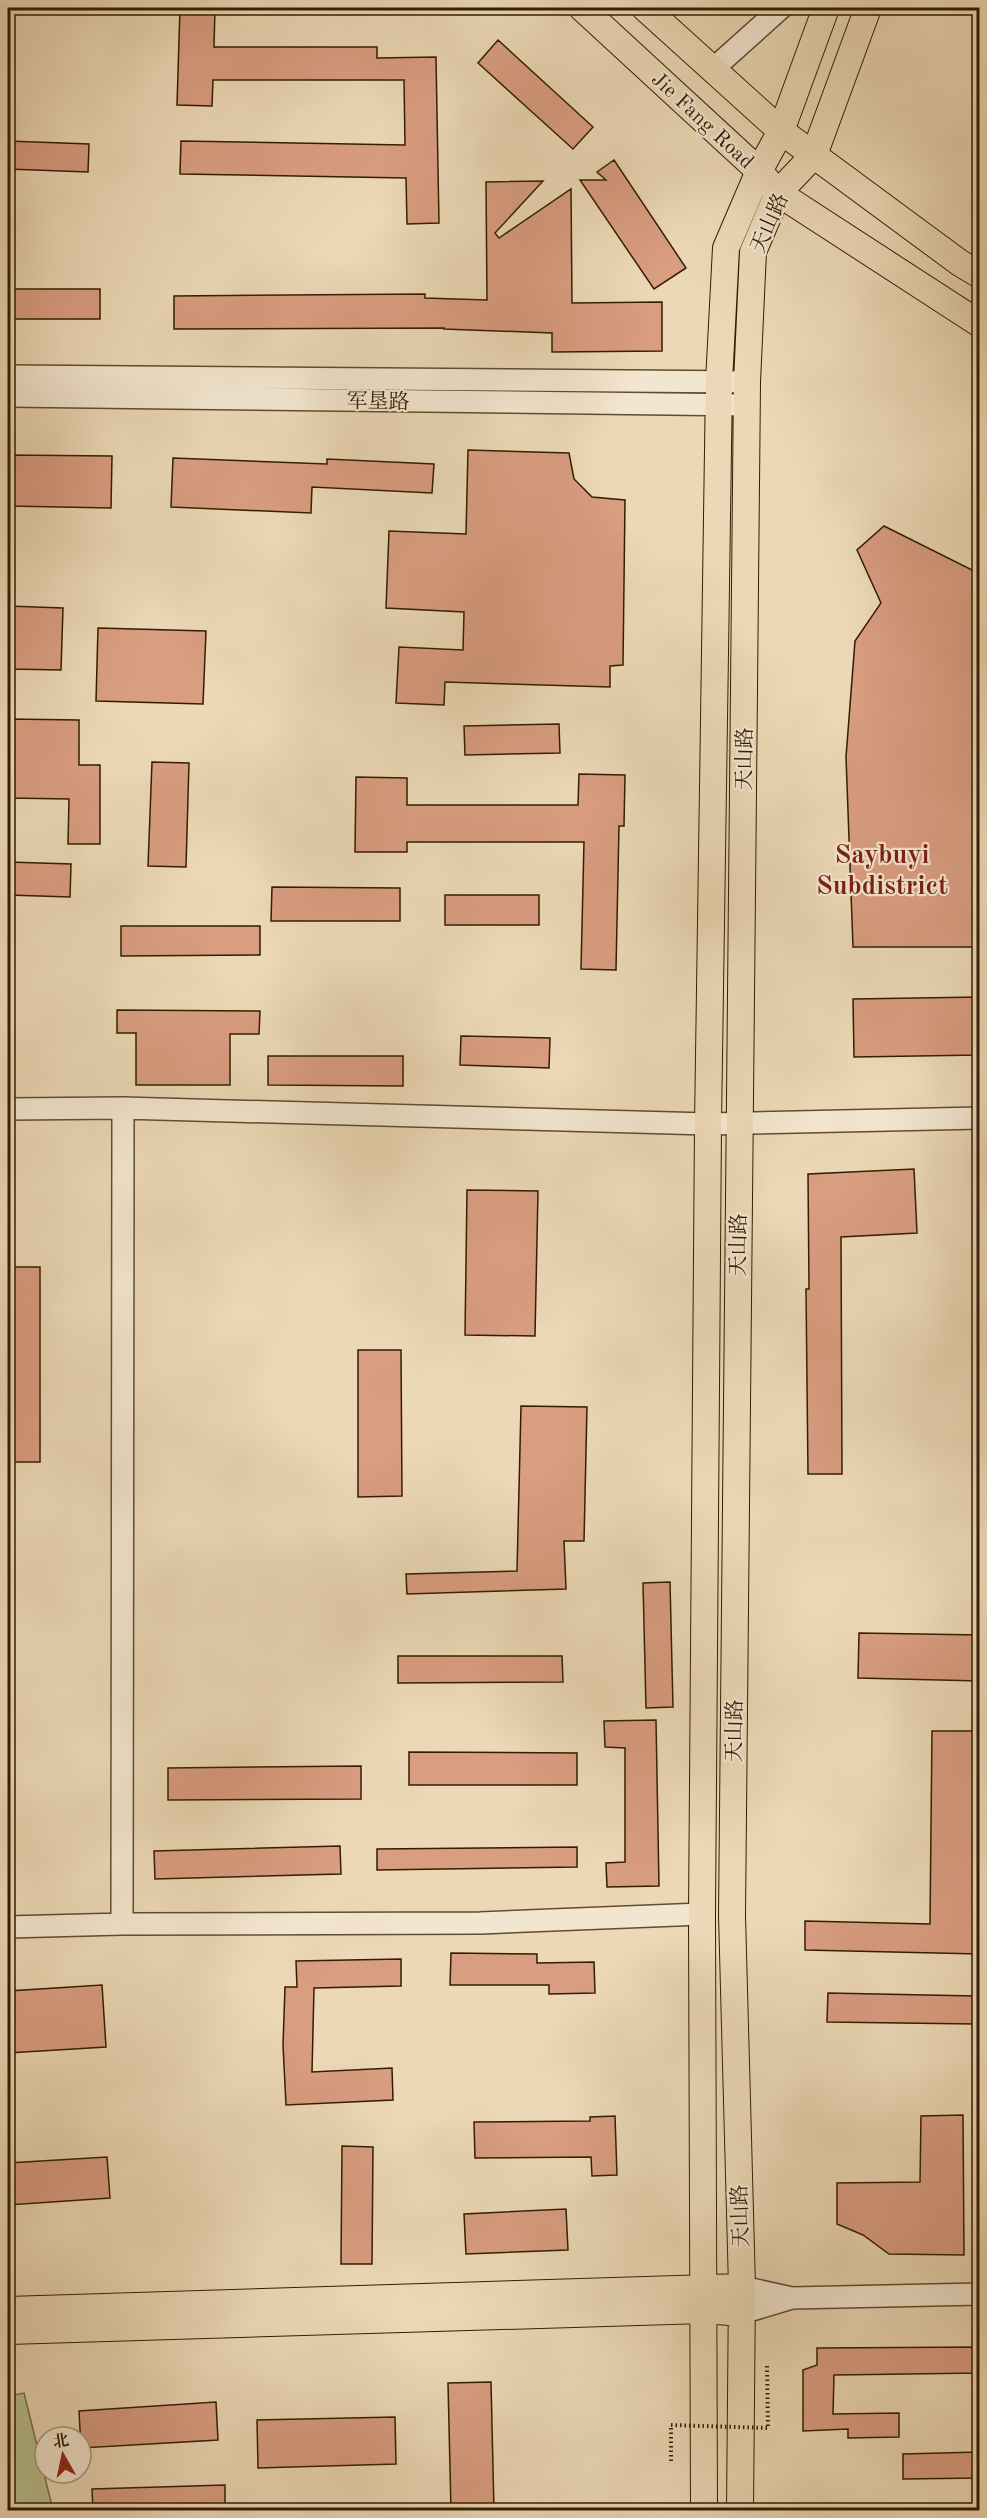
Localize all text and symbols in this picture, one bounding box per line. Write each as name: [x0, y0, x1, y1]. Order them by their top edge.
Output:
street label: Jie Fang Road: [647, 69, 757, 174]
street label: 天山路: [746, 190, 793, 257]
street label: 军垦路: [346, 389, 410, 414]
street label: 天山路: [732, 727, 757, 791]
district label: Saybuyi Subdistrict: [816, 842, 948, 900]
street label: 天山路: [726, 1213, 751, 1277]
street label: 天山路: [722, 1699, 747, 1763]
street label: 天山路: [728, 2184, 753, 2248]
north arrow: [33, 2425, 93, 2485]
text: 北: [51, 2431, 70, 2451]

